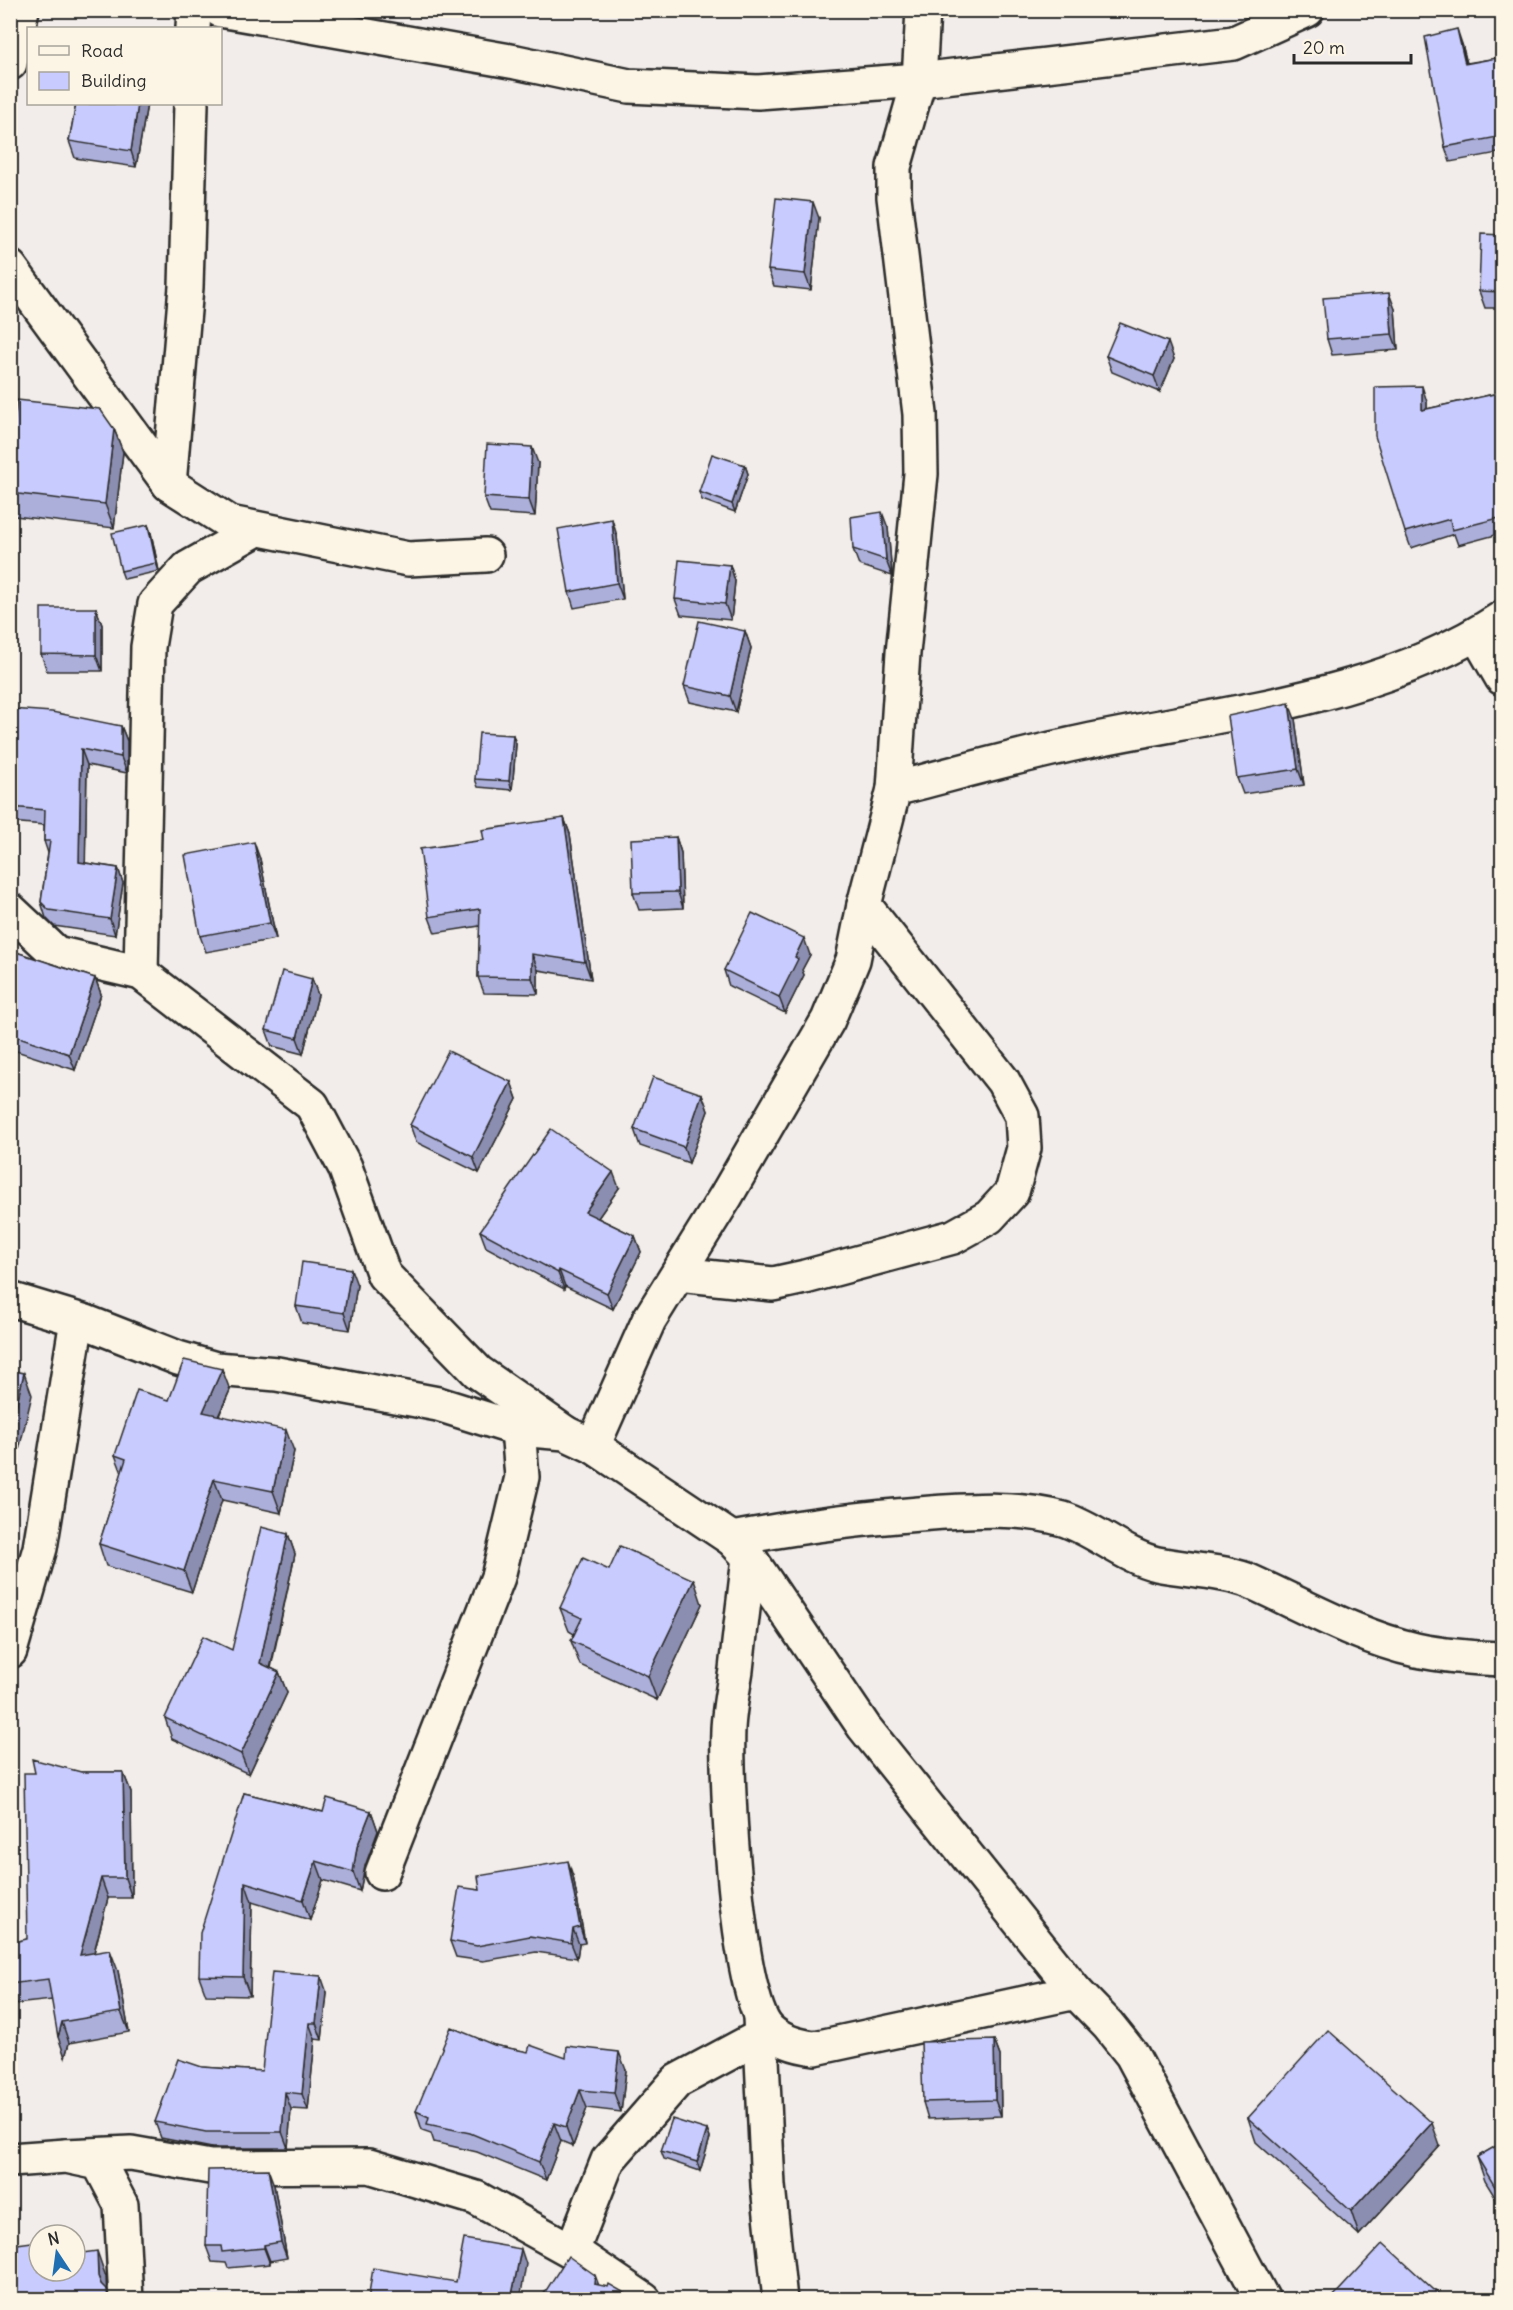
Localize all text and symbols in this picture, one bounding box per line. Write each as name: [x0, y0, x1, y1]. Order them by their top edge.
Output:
legend: [27, 27, 222, 105]
scale bar: [1294, 27, 1411, 65]
text: 20 m: [1303, 36, 1345, 59]
text: Road: [81, 39, 124, 62]
text: Building: [81, 69, 146, 92]
north arrow: [27, 2223, 87, 2283]
text: N: [46, 2227, 61, 2249]

